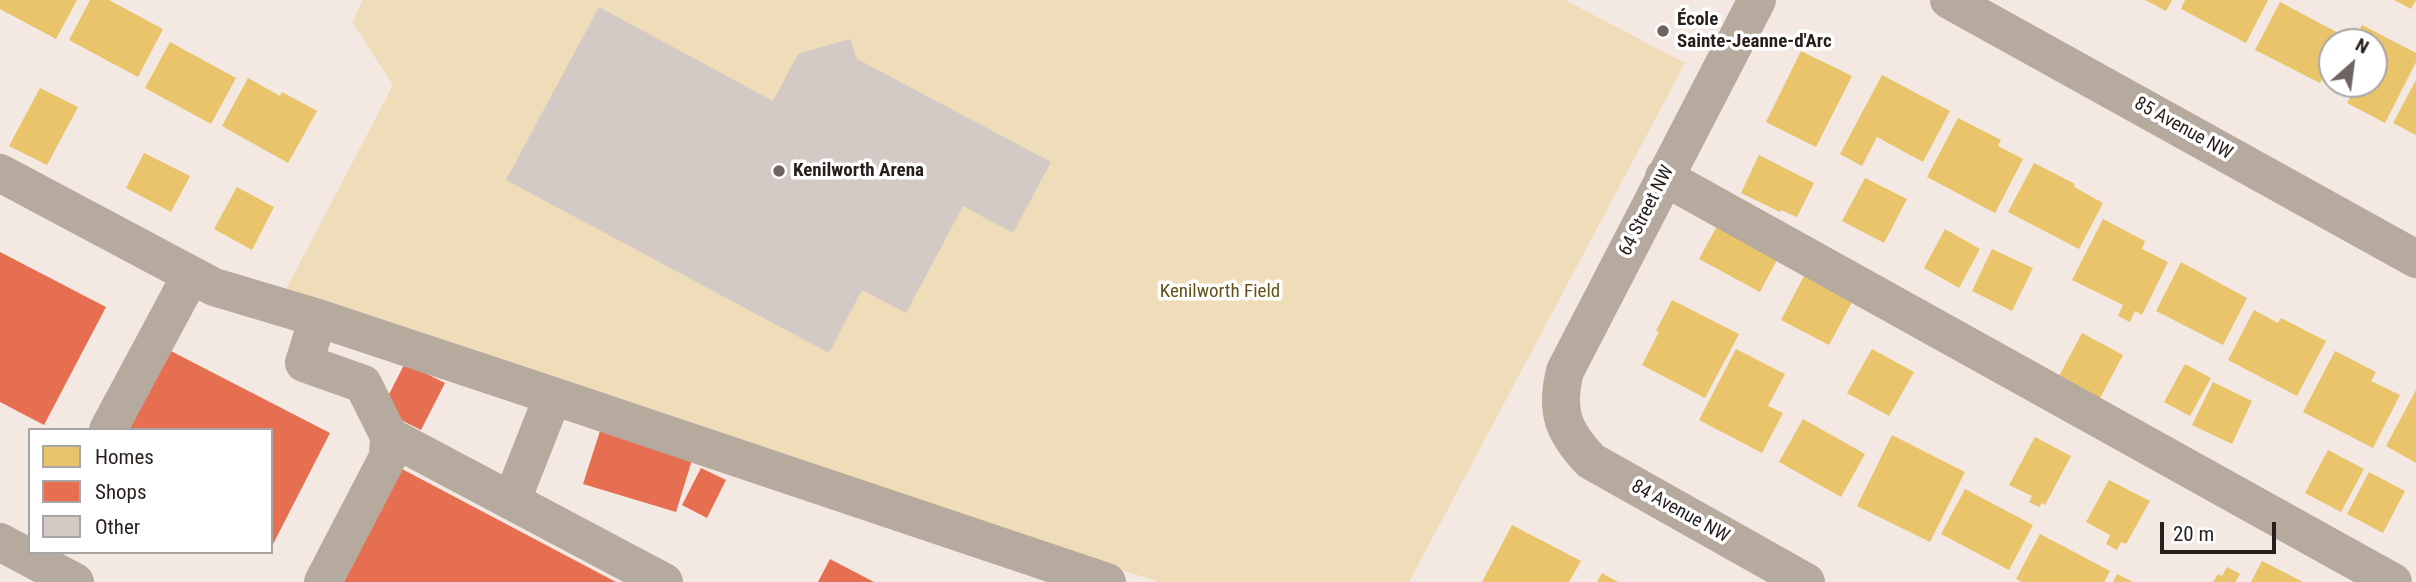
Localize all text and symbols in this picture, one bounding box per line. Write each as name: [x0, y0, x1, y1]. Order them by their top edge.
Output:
place label: École Sainte-Jeanne-d'Arc: [1677, 9, 1832, 53]
marker: École Sainte-Jeanne-d'Arc: [1655, 23, 1671, 39]
north arrow: [2318, 28, 2388, 98]
text: N: [2352, 33, 2373, 59]
street label: 85 Avenue NW: [2130, 93, 2236, 165]
place label: Kenilworth Arena: [793, 160, 924, 182]
street label: 64 Street NW: [1615, 162, 1679, 260]
marker: Kenilworth Arena: [771, 163, 787, 179]
park label: Kenilworth Field: [1160, 281, 1280, 303]
legend: [28, 428, 273, 554]
text: Homes: [95, 445, 154, 469]
street label: 84 Avenue NW: [1627, 476, 1733, 548]
text: Shops: [95, 480, 147, 504]
scale bar: [2164, 508, 2280, 552]
text: Other: [95, 515, 140, 539]
text: 20 m: [2173, 522, 2214, 546]

